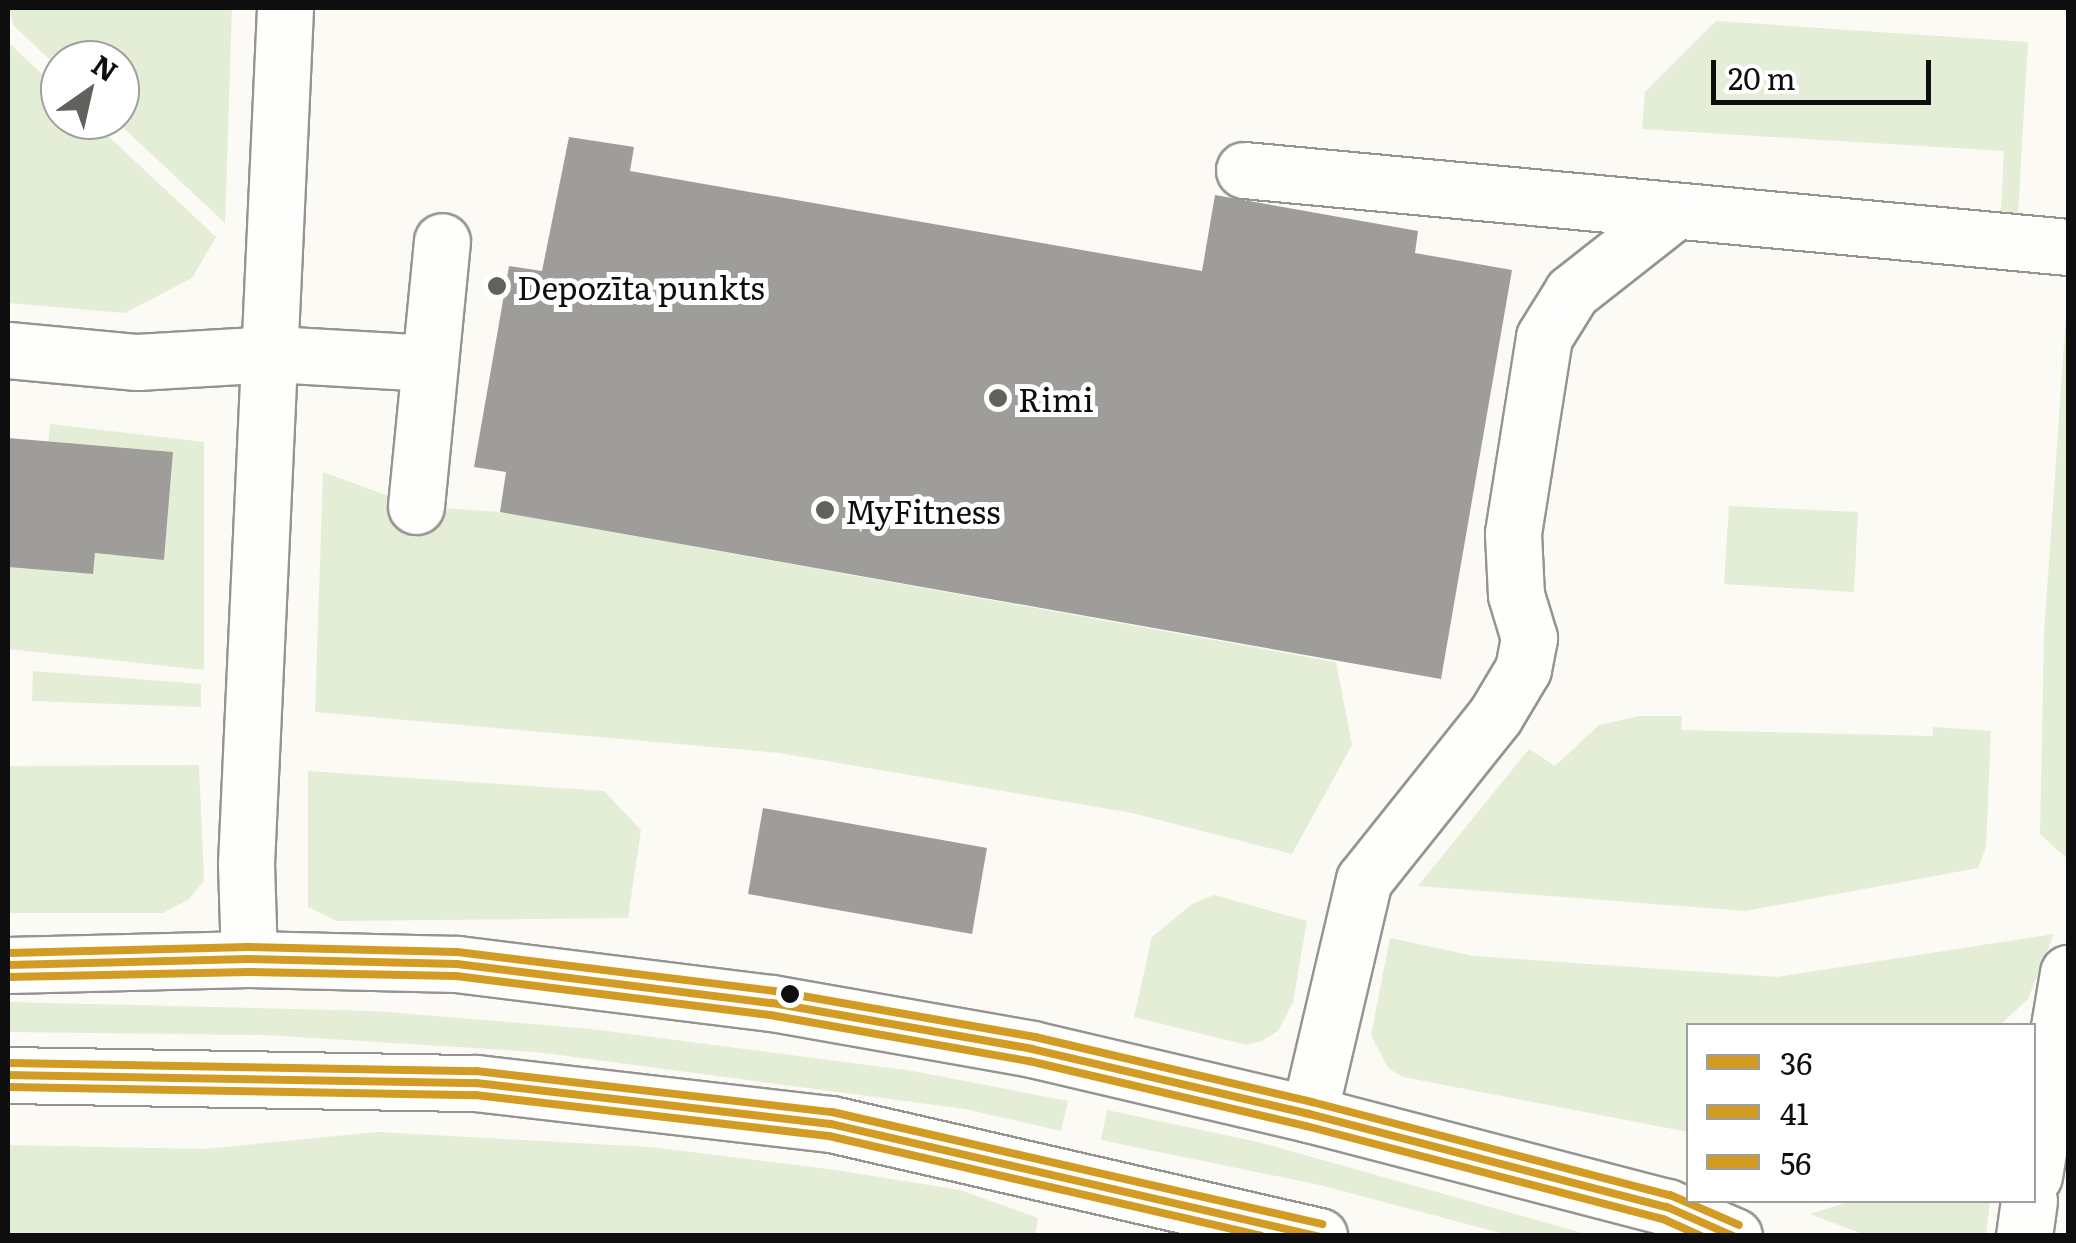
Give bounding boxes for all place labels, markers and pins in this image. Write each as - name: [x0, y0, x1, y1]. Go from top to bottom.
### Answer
- place label: Depozīta punkts: [517, 267, 765, 305]
- marker: Depozīta punkts: [486, 275, 508, 297]
- place label: Rimi: [1018, 379, 1094, 417]
- marker: Rimi: [987, 387, 1009, 409]
- place label: MyFitness: [845, 491, 1001, 529]
- marker: MyFitness: [814, 499, 836, 521]
- unlabelled marker: [780, 984, 800, 1004]

